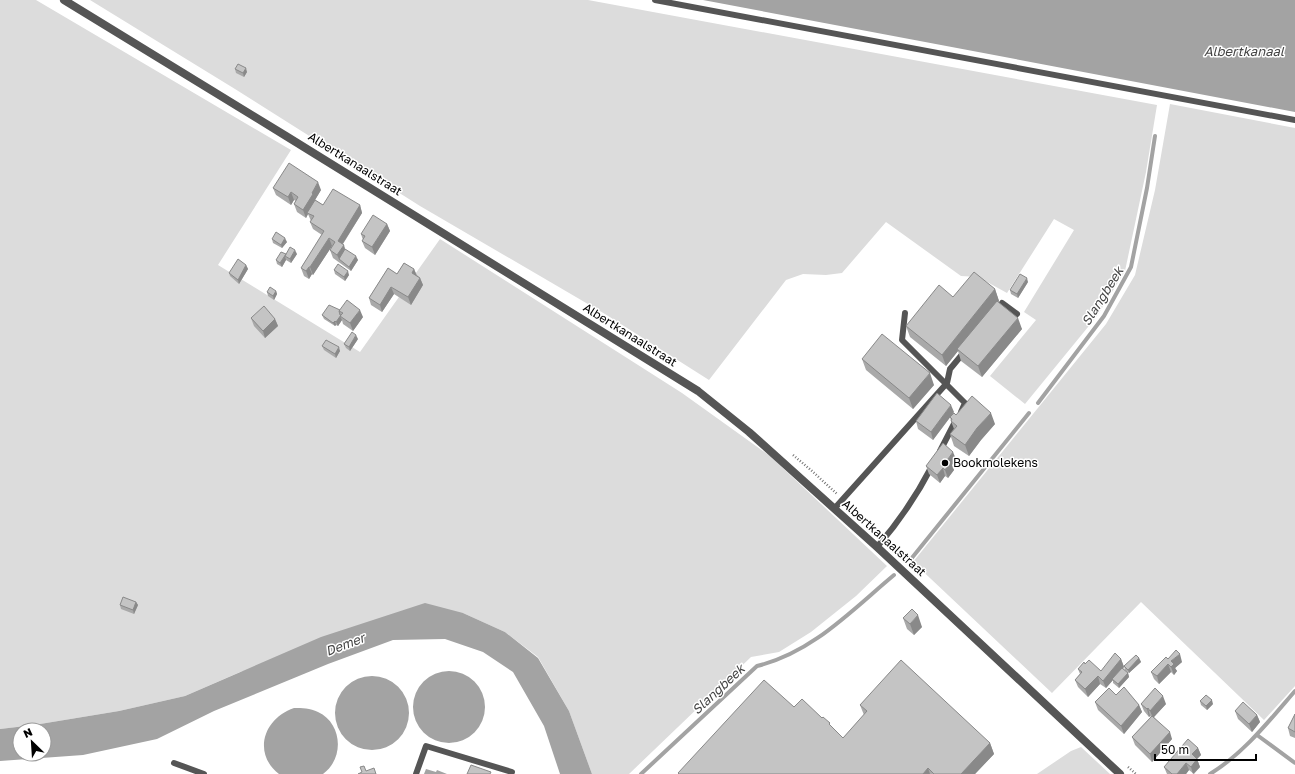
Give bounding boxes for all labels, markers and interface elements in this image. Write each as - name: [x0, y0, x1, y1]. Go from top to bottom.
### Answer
- water label: Albertkanaal: [1204, 43, 1285, 59]
- street label: Albertkanaalstraat: [306, 129, 405, 199]
- water label: Slangbeek: [1078, 262, 1127, 328]
- street label: Albertkanaalstraat: [581, 300, 680, 370]
- place label: Bookmolekens: [953, 455, 1038, 470]
- marker: Bookmolekens: [940, 458, 950, 468]
- street label: Albertkanaalstraat: [839, 496, 930, 579]
- water label: Demer: [323, 629, 369, 659]
- water label: Slangbeek: [688, 659, 749, 717]
- north arrow: [12, 722, 52, 762]
- text: N: [21, 725, 34, 740]
- scale bar: [1155, 736, 1256, 762]
- text: 50 m: [1161, 742, 1189, 757]

